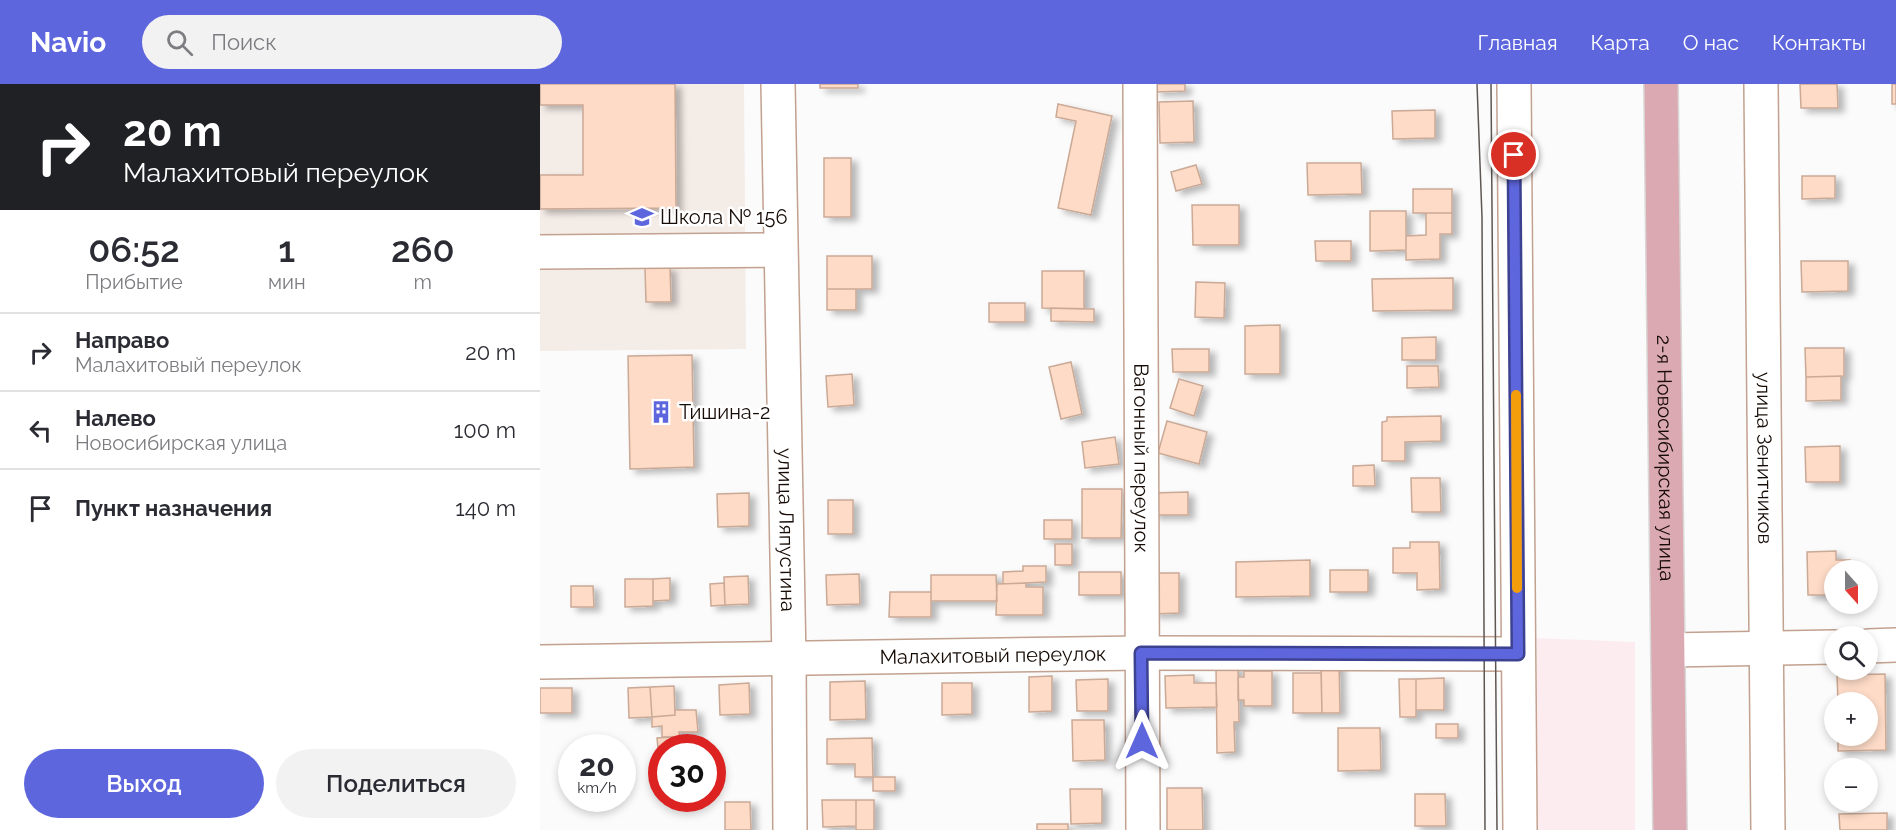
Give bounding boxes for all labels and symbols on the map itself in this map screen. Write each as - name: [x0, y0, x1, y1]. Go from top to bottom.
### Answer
- pin: [1488, 129, 1539, 180]
- school or university icon: Школа № 156: [629, 204, 655, 230]
- place label: Школа № 156: [660, 205, 788, 229]
- street label: 2-я Новосибирская улица: [1652, 335, 1679, 581]
- street label: Вагонный переулок: [1129, 363, 1154, 553]
- street label: улица Зенитчиков: [1752, 372, 1777, 544]
- building icon: Тишина-2: [648, 399, 674, 425]
- place label: Тишина-2: [679, 400, 770, 424]
- street label: улица Ляпустина: [773, 448, 800, 612]
- north arrow: [1824, 560, 1878, 614]
- street label: Малахитовый переулок: [879, 642, 1107, 669]
- position arrow: [1110, 709, 1174, 773]
- speed limit sign: 30: [648, 734, 726, 812]

